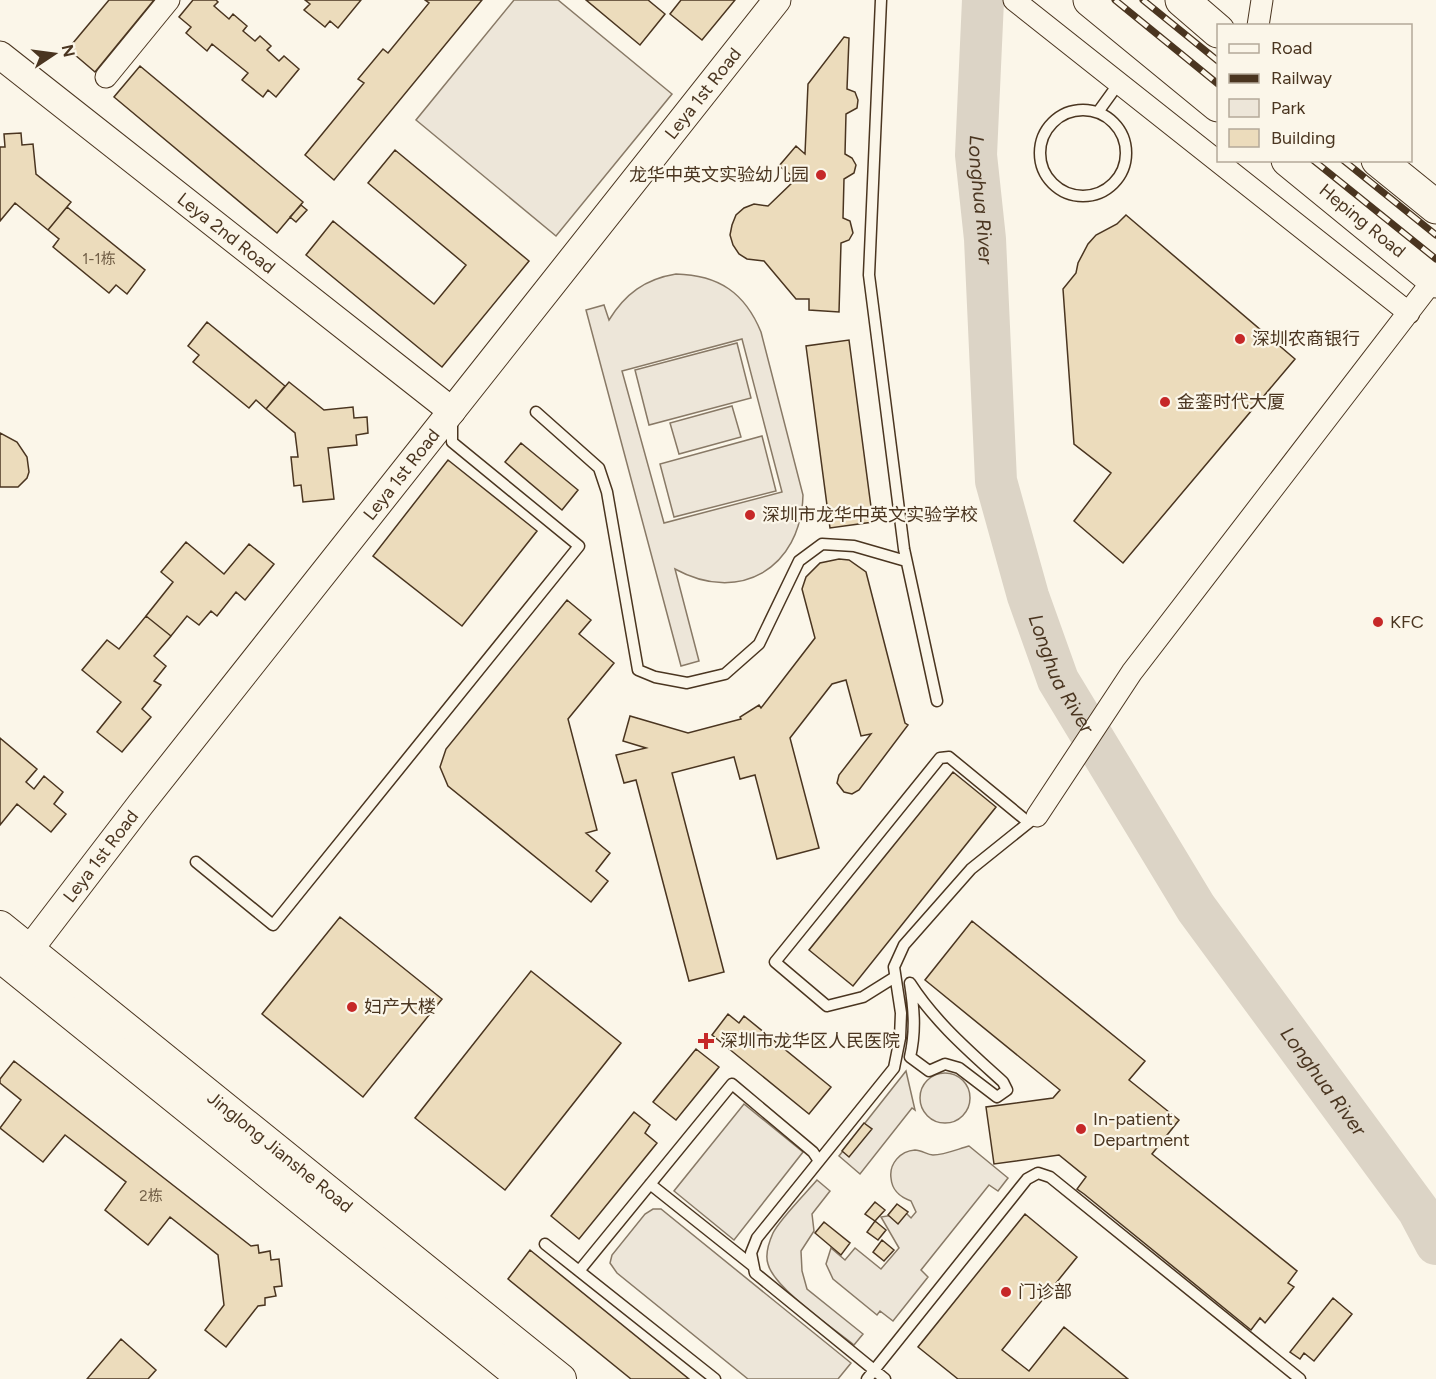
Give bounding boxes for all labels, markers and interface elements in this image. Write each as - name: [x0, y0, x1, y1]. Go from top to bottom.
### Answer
- north arrow: [24, 24, 84, 84]
- legend: [1217, 24, 1412, 162]
- text: Road: [1271, 37, 1312, 59]
- text: N: [57, 43, 79, 59]
- street label: Leya 1st Road: [660, 43, 746, 144]
- text: Railway: [1271, 67, 1333, 89]
- text: Park: [1271, 97, 1306, 119]
- text: Building: [1271, 127, 1336, 149]
- water label: Longhua River: [964, 135, 998, 266]
- place label: 龙华中英文实验幼儿园: [629, 164, 809, 186]
- marker: 龙华中英文实验幼儿园: [814, 168, 828, 182]
- street label: Heping Road: [1315, 179, 1410, 262]
- street label: Leya 2nd Road: [173, 188, 280, 278]
- house number: 1-1栋: [82, 250, 116, 268]
- place label: 深圳农商银行: [1252, 328, 1360, 350]
- marker: 深圳农商银行: [1233, 332, 1247, 346]
- place label: 金銮时代大厦: [1177, 391, 1285, 413]
- marker: 金銮时代大厦: [1158, 395, 1172, 409]
- street label: Leya 1st Road: [359, 424, 444, 525]
- place label: 深圳市龙华中英文实验学校: [762, 504, 978, 526]
- marker: 深圳市龙华中英文实验学校: [743, 508, 757, 522]
- water label: Longhua River: [1023, 611, 1100, 739]
- place label: KFC: [1390, 611, 1424, 633]
- marker: KFC: [1371, 615, 1385, 629]
- street label: Leya 1st Road: [58, 806, 143, 907]
- place label: 妇产大楼: [364, 996, 436, 1018]
- marker: 妇产大楼: [345, 1000, 359, 1014]
- water label: Longhua River: [1275, 1022, 1372, 1141]
- place label: 深圳市龙华区人民医院: [720, 1030, 900, 1052]
- marker: 深圳市龙华区人民医院: [697, 1032, 715, 1050]
- street label: Jinglong Jianshe Road: [203, 1087, 357, 1217]
- place label: In-patient Department: [1093, 1108, 1190, 1151]
- marker: In-patient Department: [1074, 1122, 1088, 1136]
- house number: 2栋: [139, 1187, 163, 1205]
- place label: 门诊部: [1018, 1281, 1072, 1303]
- marker: 门诊部: [999, 1285, 1013, 1299]

